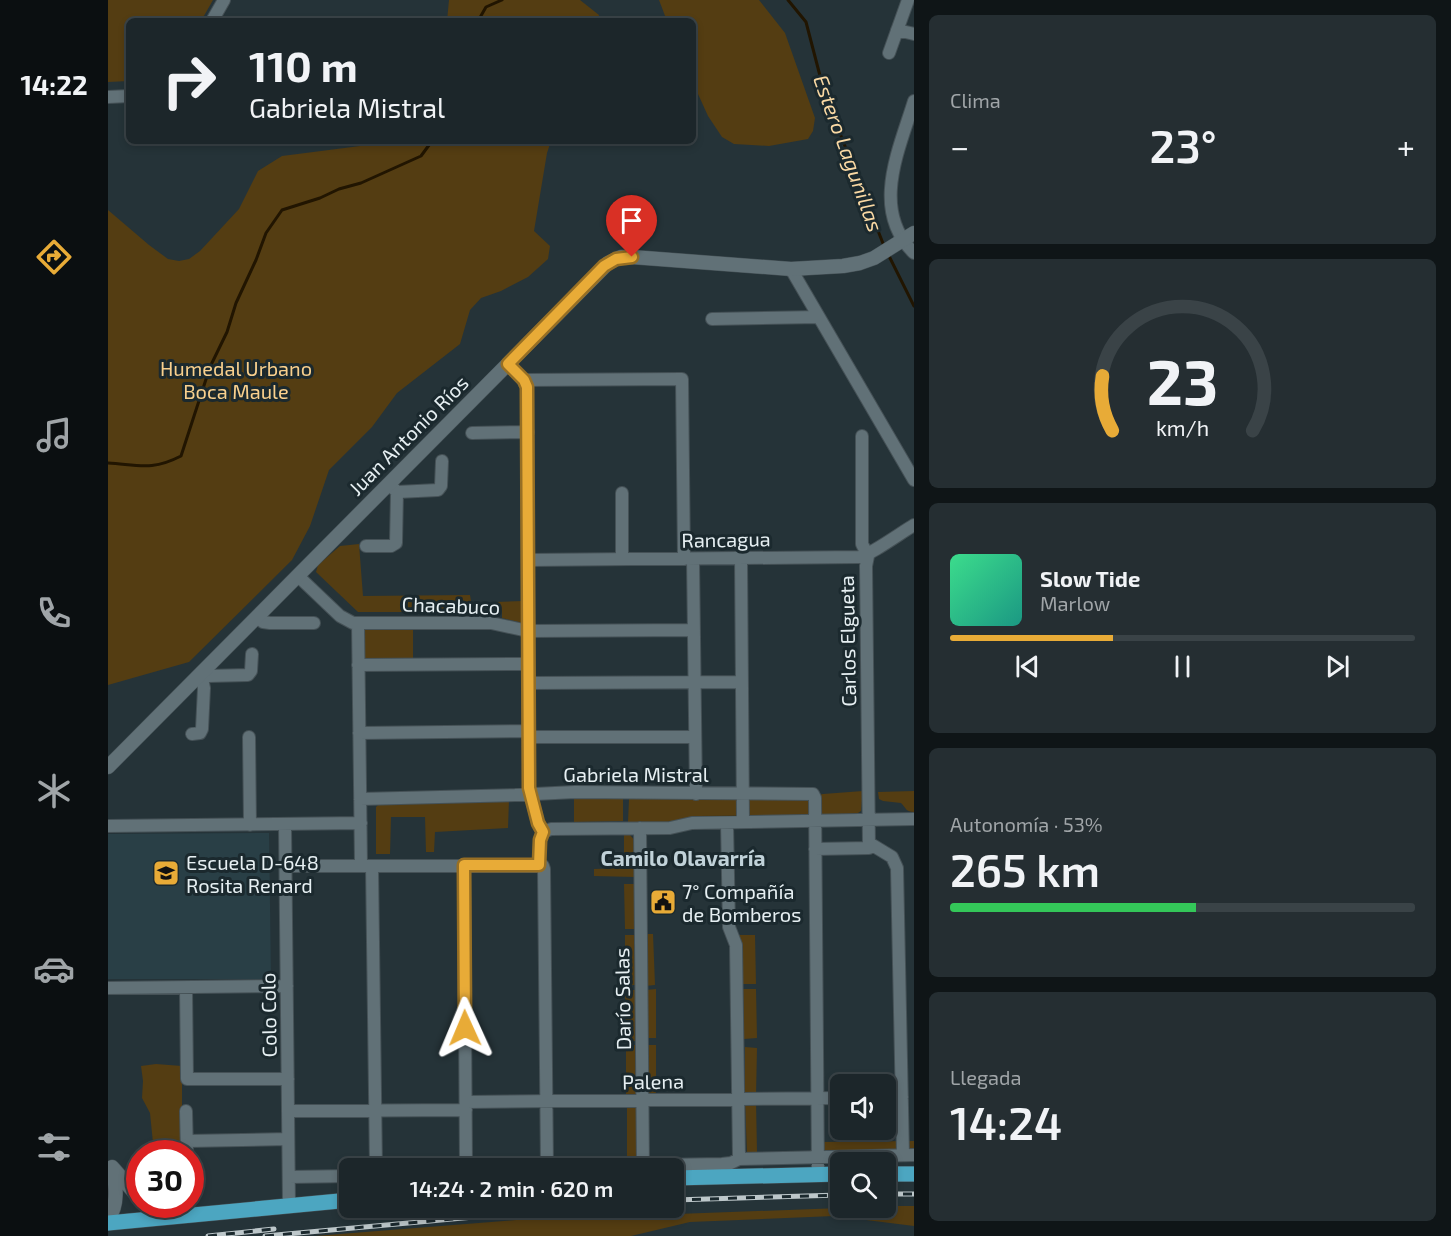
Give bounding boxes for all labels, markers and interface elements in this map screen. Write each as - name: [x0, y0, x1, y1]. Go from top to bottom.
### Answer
- text: 110 m: [249, 40, 358, 90]
- icon: right: [150, 42, 228, 120]
- text: 14:22: [20, 68, 88, 100]
- water label: Estero Lagunillas: [809, 71, 889, 235]
- text: Clima: [950, 88, 1001, 112]
- text: Gabriela Mistral: [249, 91, 445, 123]
- text: 23°: [1150, 118, 1217, 172]
- text: −: [950, 126, 969, 166]
- text: +: [1397, 126, 1415, 166]
- pin: [606, 195, 657, 257]
- icon: arrive: [615, 204, 648, 237]
- icon: directions: [33, 236, 75, 278]
- text: 23: [1147, 343, 1218, 418]
- park label: Humedal Urbano Boca Maule: [160, 356, 312, 403]
- street label: Juan Antonio Ríos: [343, 370, 473, 500]
- icon: music: [33, 414, 75, 456]
- text: km/h: [1156, 415, 1209, 440]
- street label: Rancagua: [681, 526, 771, 552]
- text: Slow Tide: [1040, 565, 1140, 591]
- street label: Carlos Elgueta: [834, 575, 860, 707]
- street label: Chacabuco: [401, 591, 501, 619]
- text: Marlow: [1040, 591, 1110, 615]
- icon: phone: [33, 592, 75, 634]
- icon: previous: [1011, 650, 1044, 683]
- icon: pause: [1166, 650, 1199, 683]
- icon: next: [1321, 650, 1354, 683]
- street label: Gabriela Mistral: [563, 762, 709, 786]
- icon: climate: [33, 770, 75, 812]
- text: Autonomía · 53%: [950, 812, 1103, 836]
- text: 265 km: [950, 842, 1100, 896]
- district label: Camilo Olavarría: [600, 845, 766, 870]
- place label: Escuela D-648 Rosita Renard: [186, 850, 319, 897]
- school or university icon: Escuela D-648 Rosita Renard: [151, 858, 181, 888]
- place label: 7° Compañía de Bomberos: [682, 879, 801, 926]
- public building icon: 7° Compañía de Bomberos: [648, 887, 678, 917]
- icon: car: [33, 948, 75, 990]
- street label: Darío Salas: [609, 948, 635, 1050]
- street label: Colo Colo: [255, 973, 281, 1057]
- position arrow: [433, 996, 497, 1060]
- text: Llegada: [950, 1065, 1021, 1089]
- street label: Palena: [622, 1068, 684, 1094]
- map controls: [830, 1074, 896, 1218]
- button: sound: [830, 1074, 896, 1140]
- text: 14:24: [950, 1095, 1062, 1149]
- icon: filters: [33, 1126, 75, 1168]
- speed limit sign: 30: [126, 1140, 204, 1218]
- button: search: [830, 1152, 896, 1218]
- text: 14:24 · 2 min · 620 m: [410, 1175, 613, 1201]

